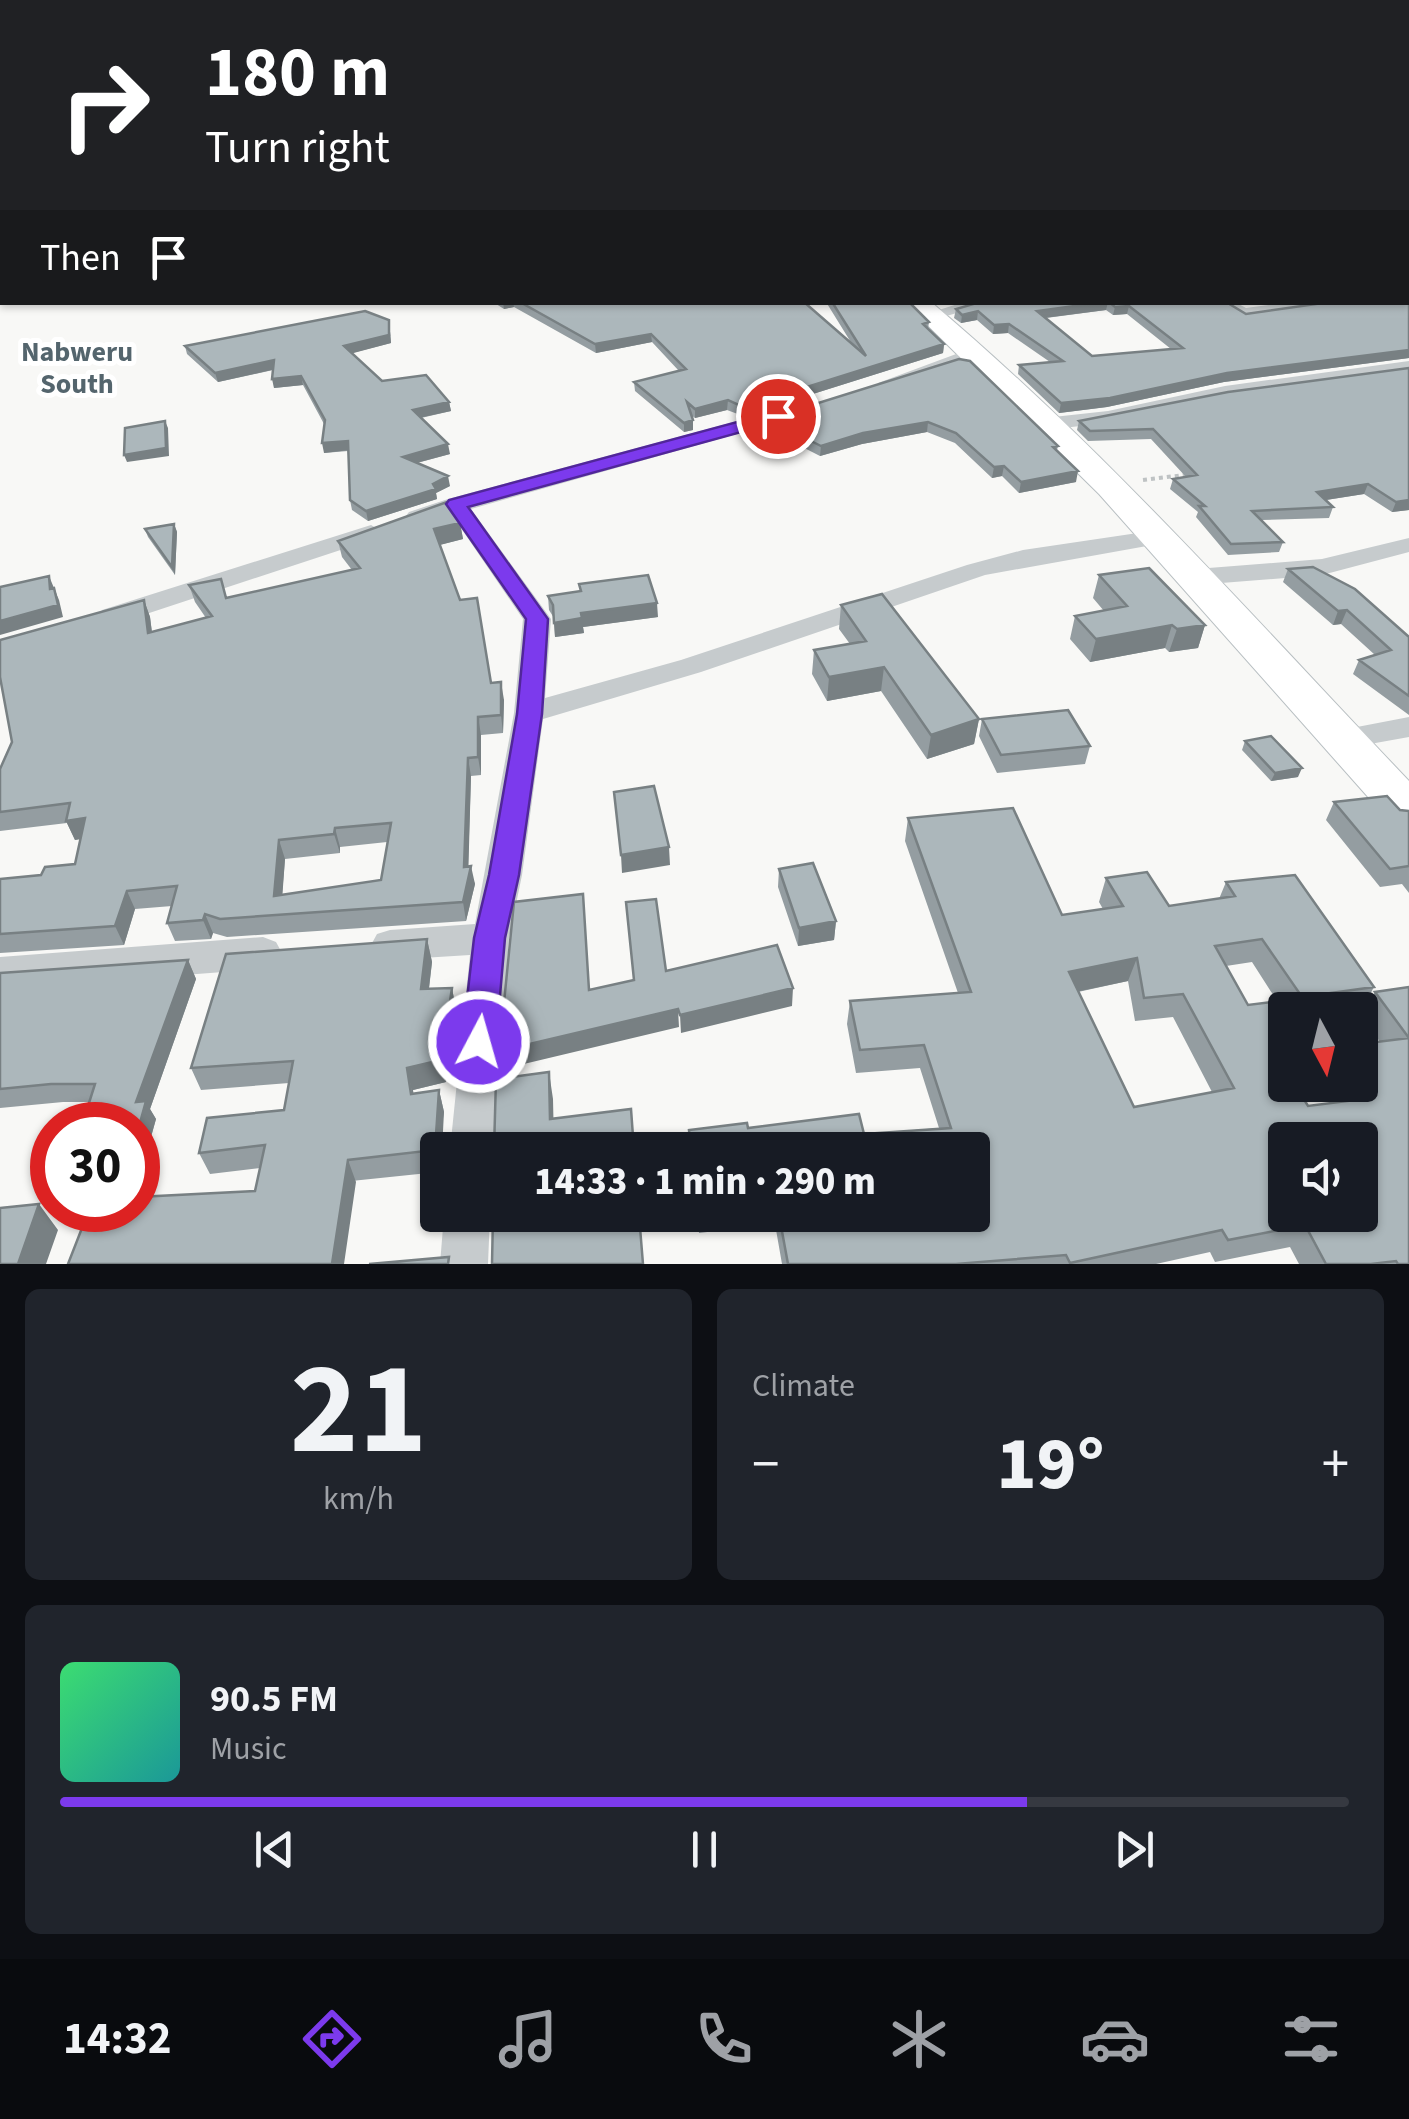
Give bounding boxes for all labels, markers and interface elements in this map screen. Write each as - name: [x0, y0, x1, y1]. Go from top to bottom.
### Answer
- text: 180 m: [205, 23, 390, 123]
- icon: right: [40, 40, 170, 170]
- text: Turn right: [205, 116, 390, 180]
- icon: arrive: [141, 230, 196, 285]
- text: Then: [40, 231, 121, 285]
- district label: Nabweru South: [21, 332, 133, 404]
- pin: [736, 374, 821, 459]
- icon: arrive: [751, 389, 806, 444]
- position arrow: [427, 990, 531, 1094]
- north arrow: [1268, 992, 1378, 1102]
- map controls: [1268, 992, 1378, 1232]
- speed limit sign: 30: [30, 1102, 160, 1232]
- button: sound: [1268, 1122, 1378, 1232]
- text: 14:33 · 1 min · 290 m: [534, 1155, 876, 1209]
- text: 21: [290, 1318, 427, 1503]
- text: Climate: [752, 1363, 855, 1409]
- text: 19°: [997, 1411, 1104, 1518]
- text: −: [752, 1426, 779, 1504]
- text: +: [1322, 1426, 1349, 1504]
- text: km/h: [323, 1476, 394, 1522]
- text: 90.5 FM: [210, 1672, 338, 1726]
- text: Music: [210, 1726, 287, 1772]
- icon: previous: [247, 1822, 302, 1877]
- icon: pause: [677, 1822, 732, 1877]
- icon: next: [1107, 1822, 1162, 1877]
- icon: directions: [297, 2004, 367, 2074]
- icon: music: [493, 2004, 563, 2074]
- icon: phone: [689, 2004, 759, 2074]
- icon: climate: [884, 2004, 954, 2074]
- icon: car: [1080, 2004, 1150, 2074]
- icon: filters: [1276, 2004, 1346, 2074]
- text: 14:32: [63, 2007, 171, 2071]

